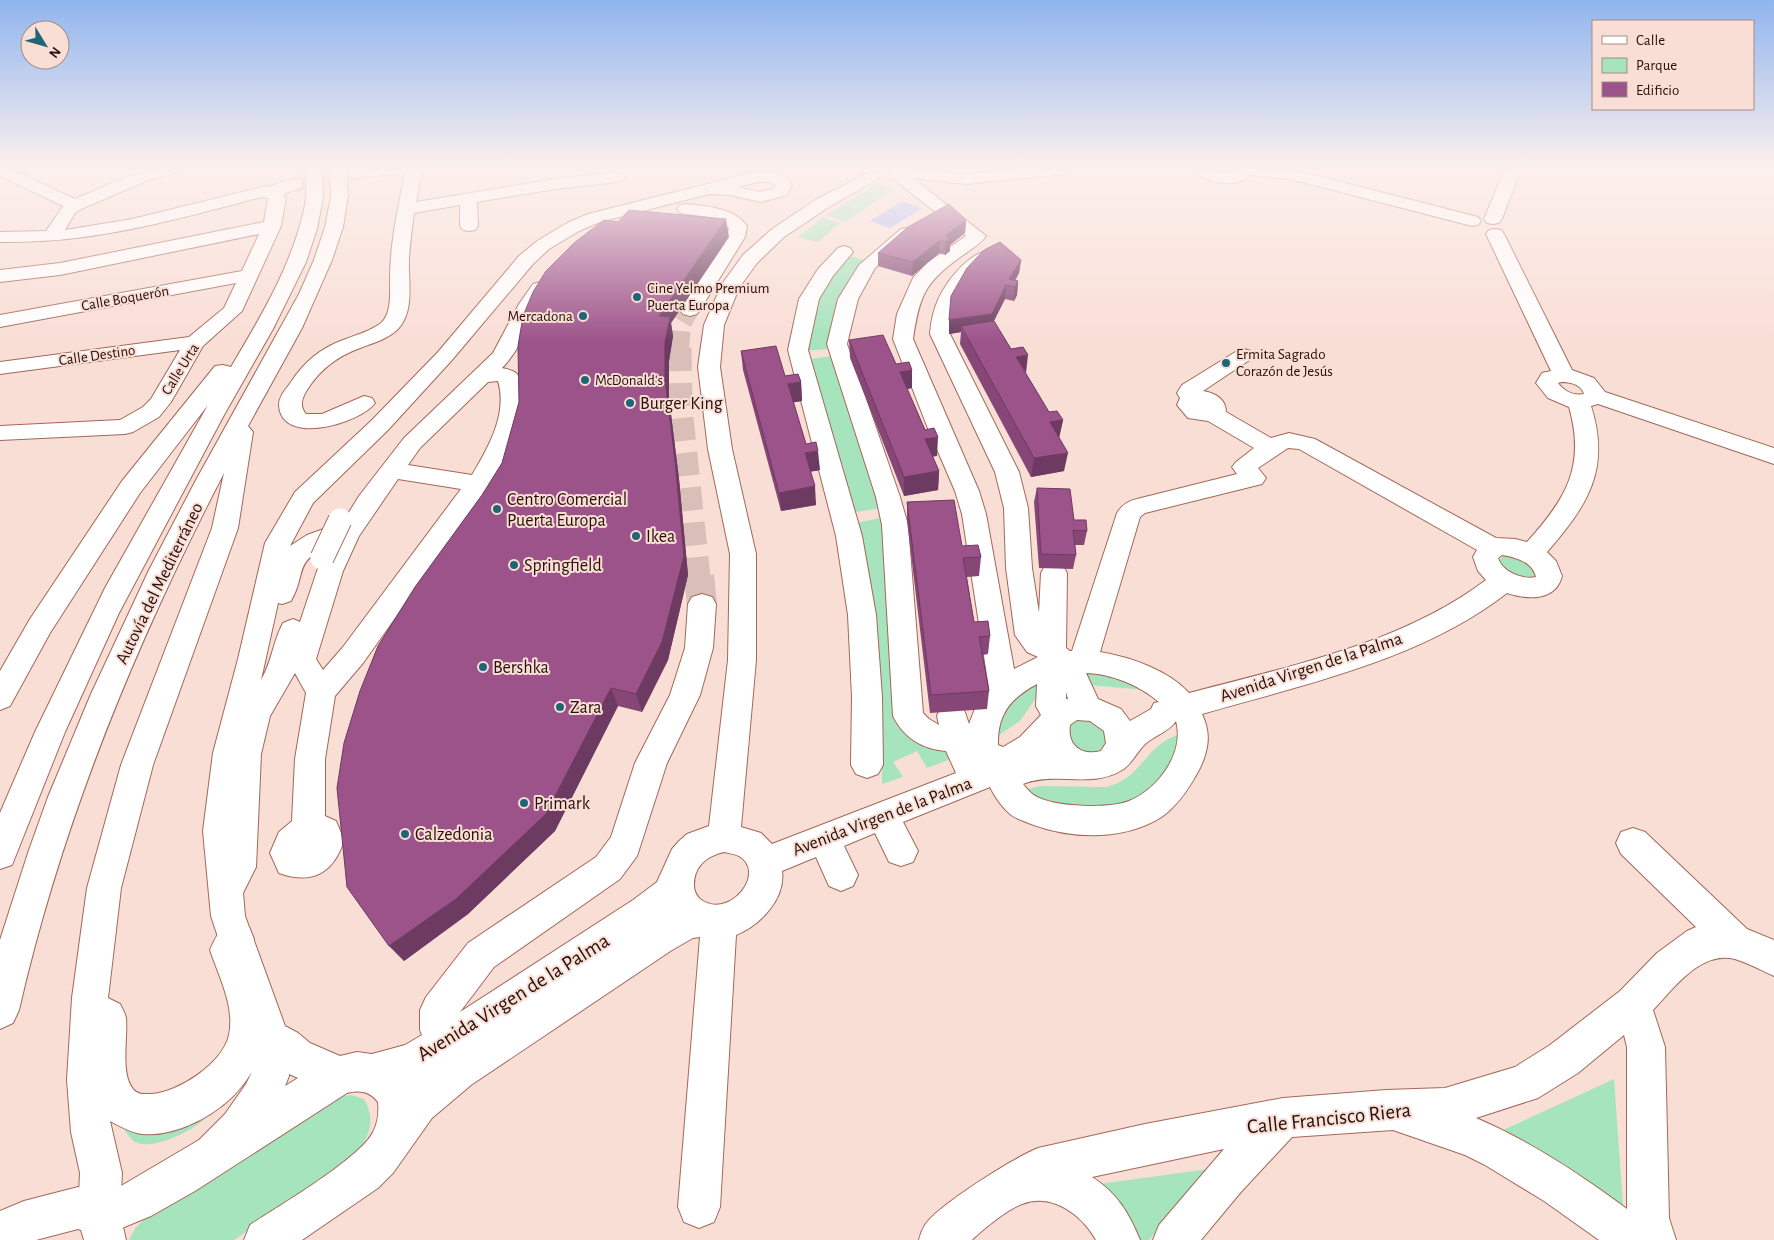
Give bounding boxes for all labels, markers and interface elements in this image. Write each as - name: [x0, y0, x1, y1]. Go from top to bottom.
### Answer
- north arrow: [20, 20, 70, 70]
- legend: [1592, 20, 1754, 110]
- text: Calle: [1636, 33, 1665, 48]
- text: N: [46, 44, 63, 60]
- text: Parque: [1636, 58, 1677, 73]
- text: Edificio: [1636, 83, 1679, 98]
- place label: Cine Yelmo Premium Puerta Europa: [647, 281, 769, 313]
- street label: Calle Boquerón: [80, 283, 170, 314]
- marker: Cine Yelmo Premium Puerta Europa: [631, 291, 643, 303]
- place label: Mercadona: [508, 309, 573, 324]
- marker: Mercadona: [577, 310, 589, 322]
- street label: Calle Urta: [159, 341, 202, 397]
- street label: Calle Destino: [58, 343, 136, 368]
- place label: Ermita Sagrado Corazón de Jesús: [1236, 347, 1333, 379]
- marker: Ermita Sagrado Corazón de Jesús: [1220, 357, 1232, 369]
- place label: McDonald's: [595, 373, 663, 388]
- marker: McDonald's: [579, 374, 591, 386]
- place label: Burger King: [640, 395, 723, 413]
- marker: Burger King: [624, 397, 636, 409]
- place label: Centro Comercial Puerta Europa: [507, 491, 627, 530]
- street label: Autovía del Mediterráneo: [113, 500, 207, 667]
- marker: Centro Comercial Puerta Europa: [491, 503, 503, 515]
- place label: Ikea: [646, 528, 675, 546]
- marker: Ikea: [630, 530, 642, 542]
- place label: Springfield: [524, 557, 602, 575]
- marker: Springfield: [508, 559, 520, 571]
- street label: Avenida Virgen de la Palma: [1218, 630, 1405, 706]
- place label: Bershka: [493, 659, 549, 677]
- marker: Bershka: [477, 661, 489, 673]
- place label: Zara: [570, 699, 602, 717]
- marker: Zara: [554, 701, 566, 713]
- street label: Avenida Virgen de la Palma: [790, 774, 974, 859]
- place label: Primark: [534, 795, 591, 813]
- marker: Primark: [518, 797, 530, 809]
- place label: Calzedonia: [415, 826, 493, 844]
- marker: Calzedonia: [399, 828, 411, 840]
- street label: Avenida Virgen de la Palma: [414, 930, 613, 1065]
- street label: Calle Francisco Riera: [1246, 1099, 1412, 1138]

